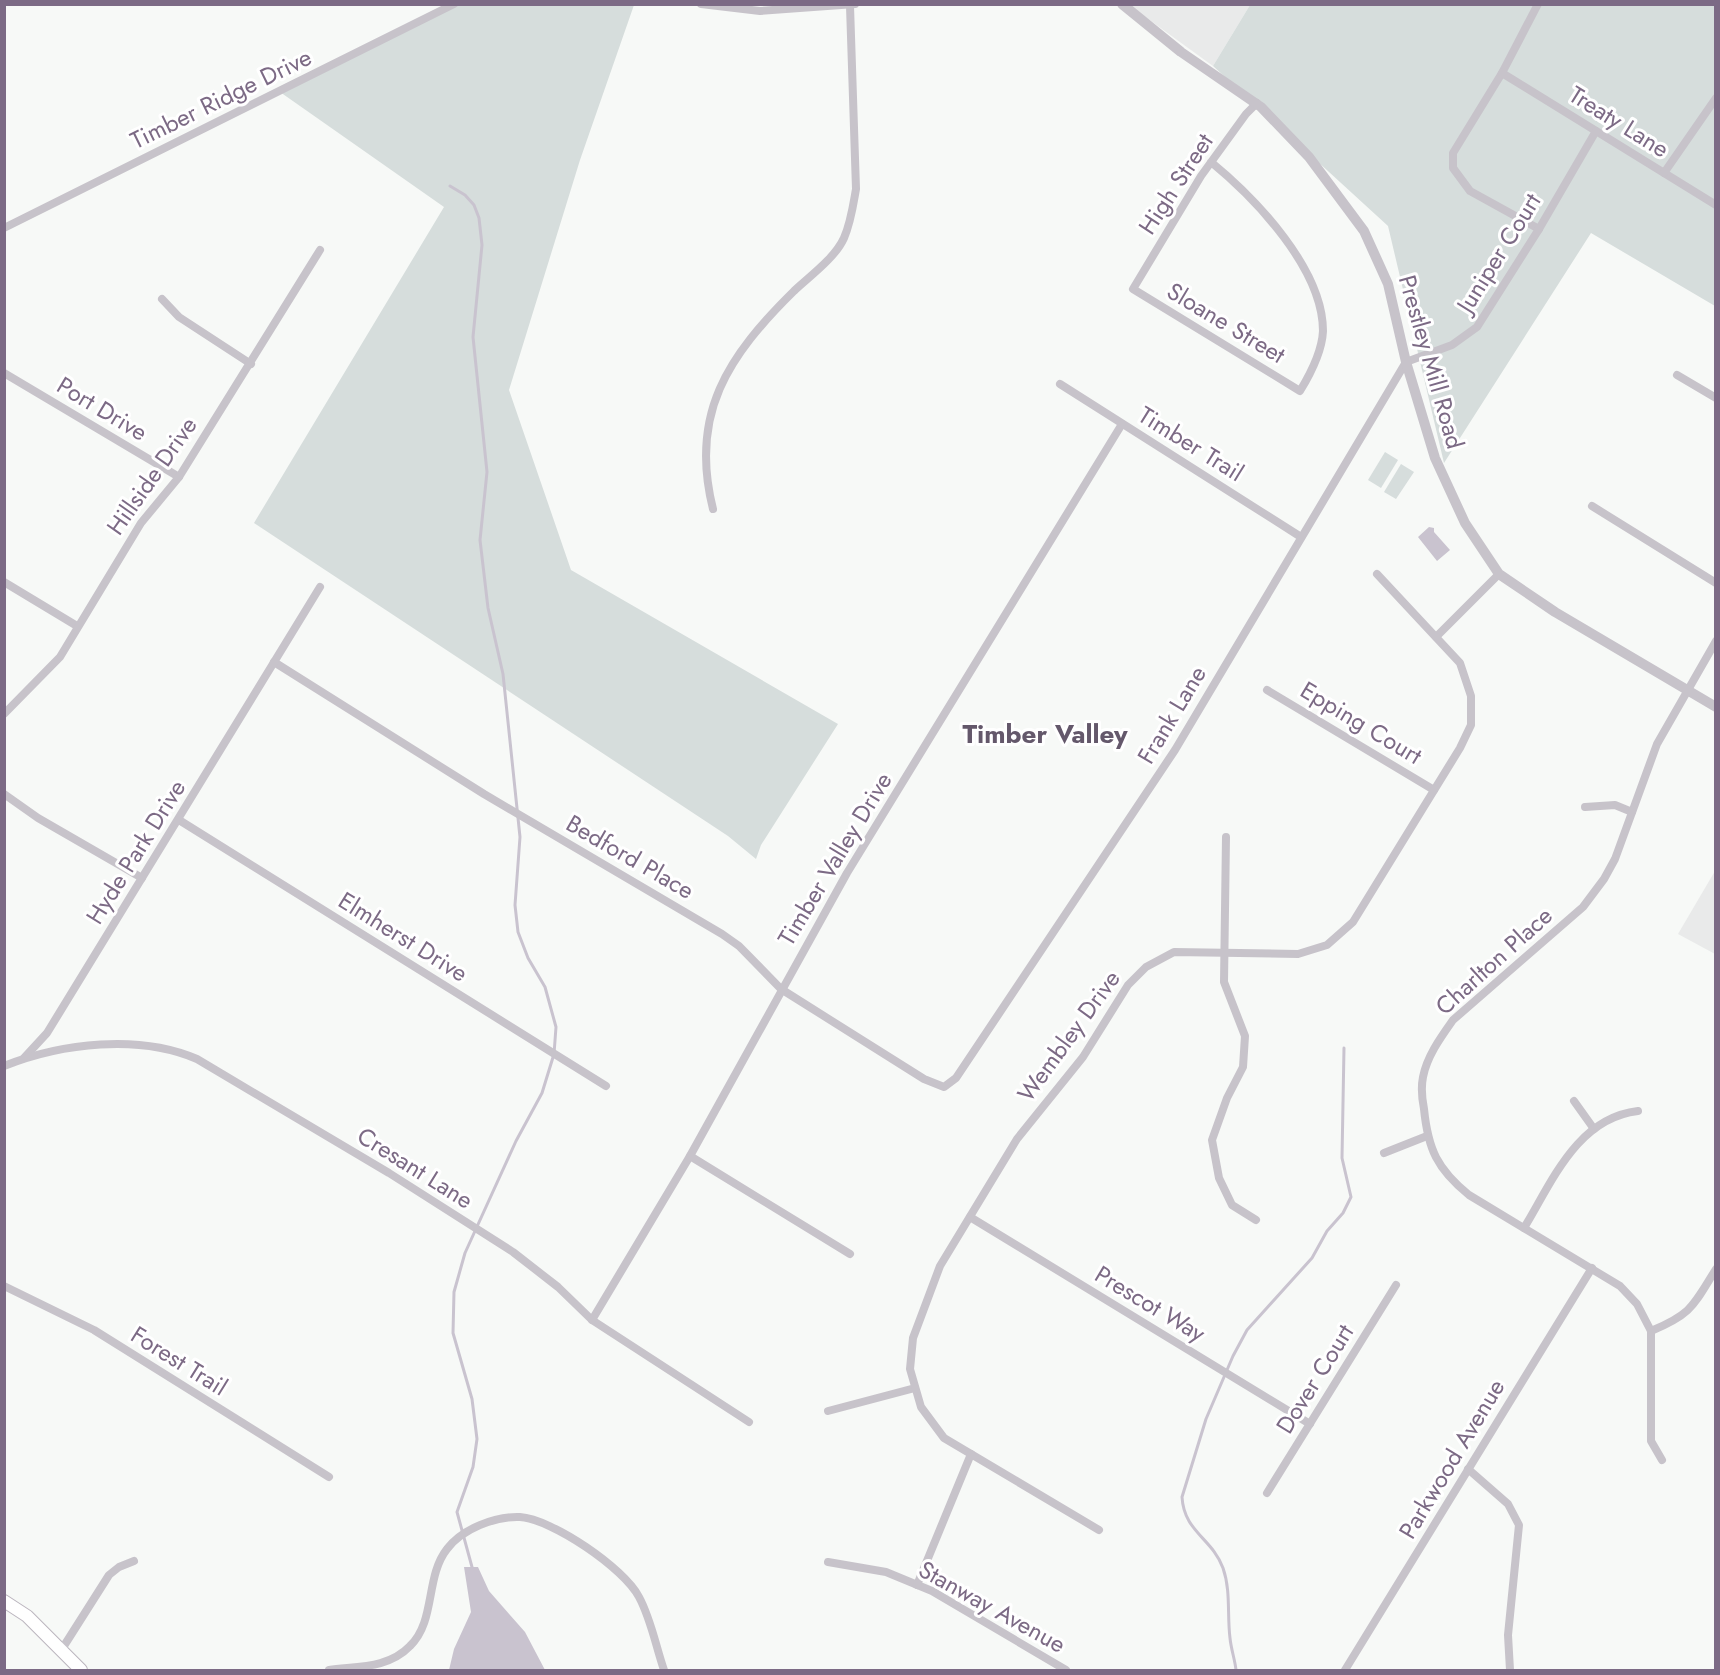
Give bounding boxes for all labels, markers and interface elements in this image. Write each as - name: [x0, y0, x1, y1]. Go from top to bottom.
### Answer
- street label: Timber Ridge Drive: [124, 40, 317, 158]
- street label: Treaty Lane: [1563, 77, 1676, 166]
- street label: High Street: [1130, 126, 1221, 241]
- street label: Juniper Court: [1446, 186, 1549, 322]
- street label: Prestley Mill Road: [1390, 271, 1473, 453]
- street label: Sloane Street: [1160, 273, 1292, 372]
- street label: Port Drive: [50, 368, 154, 449]
- street label: Timber Trail: [1132, 397, 1251, 490]
- street label: Hillside Drive: [98, 410, 205, 542]
- street label: Frank Lane: [1129, 659, 1215, 770]
- street label: Epping Court: [1294, 672, 1429, 773]
- district label: Timber Valley: [962, 715, 1128, 753]
- street label: Timber Valley Drive: [769, 765, 900, 952]
- street label: Hyde Park Drive: [77, 773, 194, 931]
- street label: Bedford Place: [560, 806, 701, 907]
- street label: Elmherst Drive: [332, 883, 475, 990]
- street label: Charlton Place: [1427, 898, 1560, 1023]
- street label: Wembley Drive: [1009, 963, 1128, 1109]
- street label: Cresant Lane: [351, 1118, 480, 1217]
- street label: Prescot Way: [1088, 1257, 1213, 1351]
- street label: Forest Trail: [124, 1317, 234, 1404]
- street label: Dover Court: [1267, 1317, 1362, 1440]
- street label: Parkwood Avenue: [1390, 1372, 1513, 1545]
- street label: Stanway Avenue: [912, 1552, 1072, 1661]

